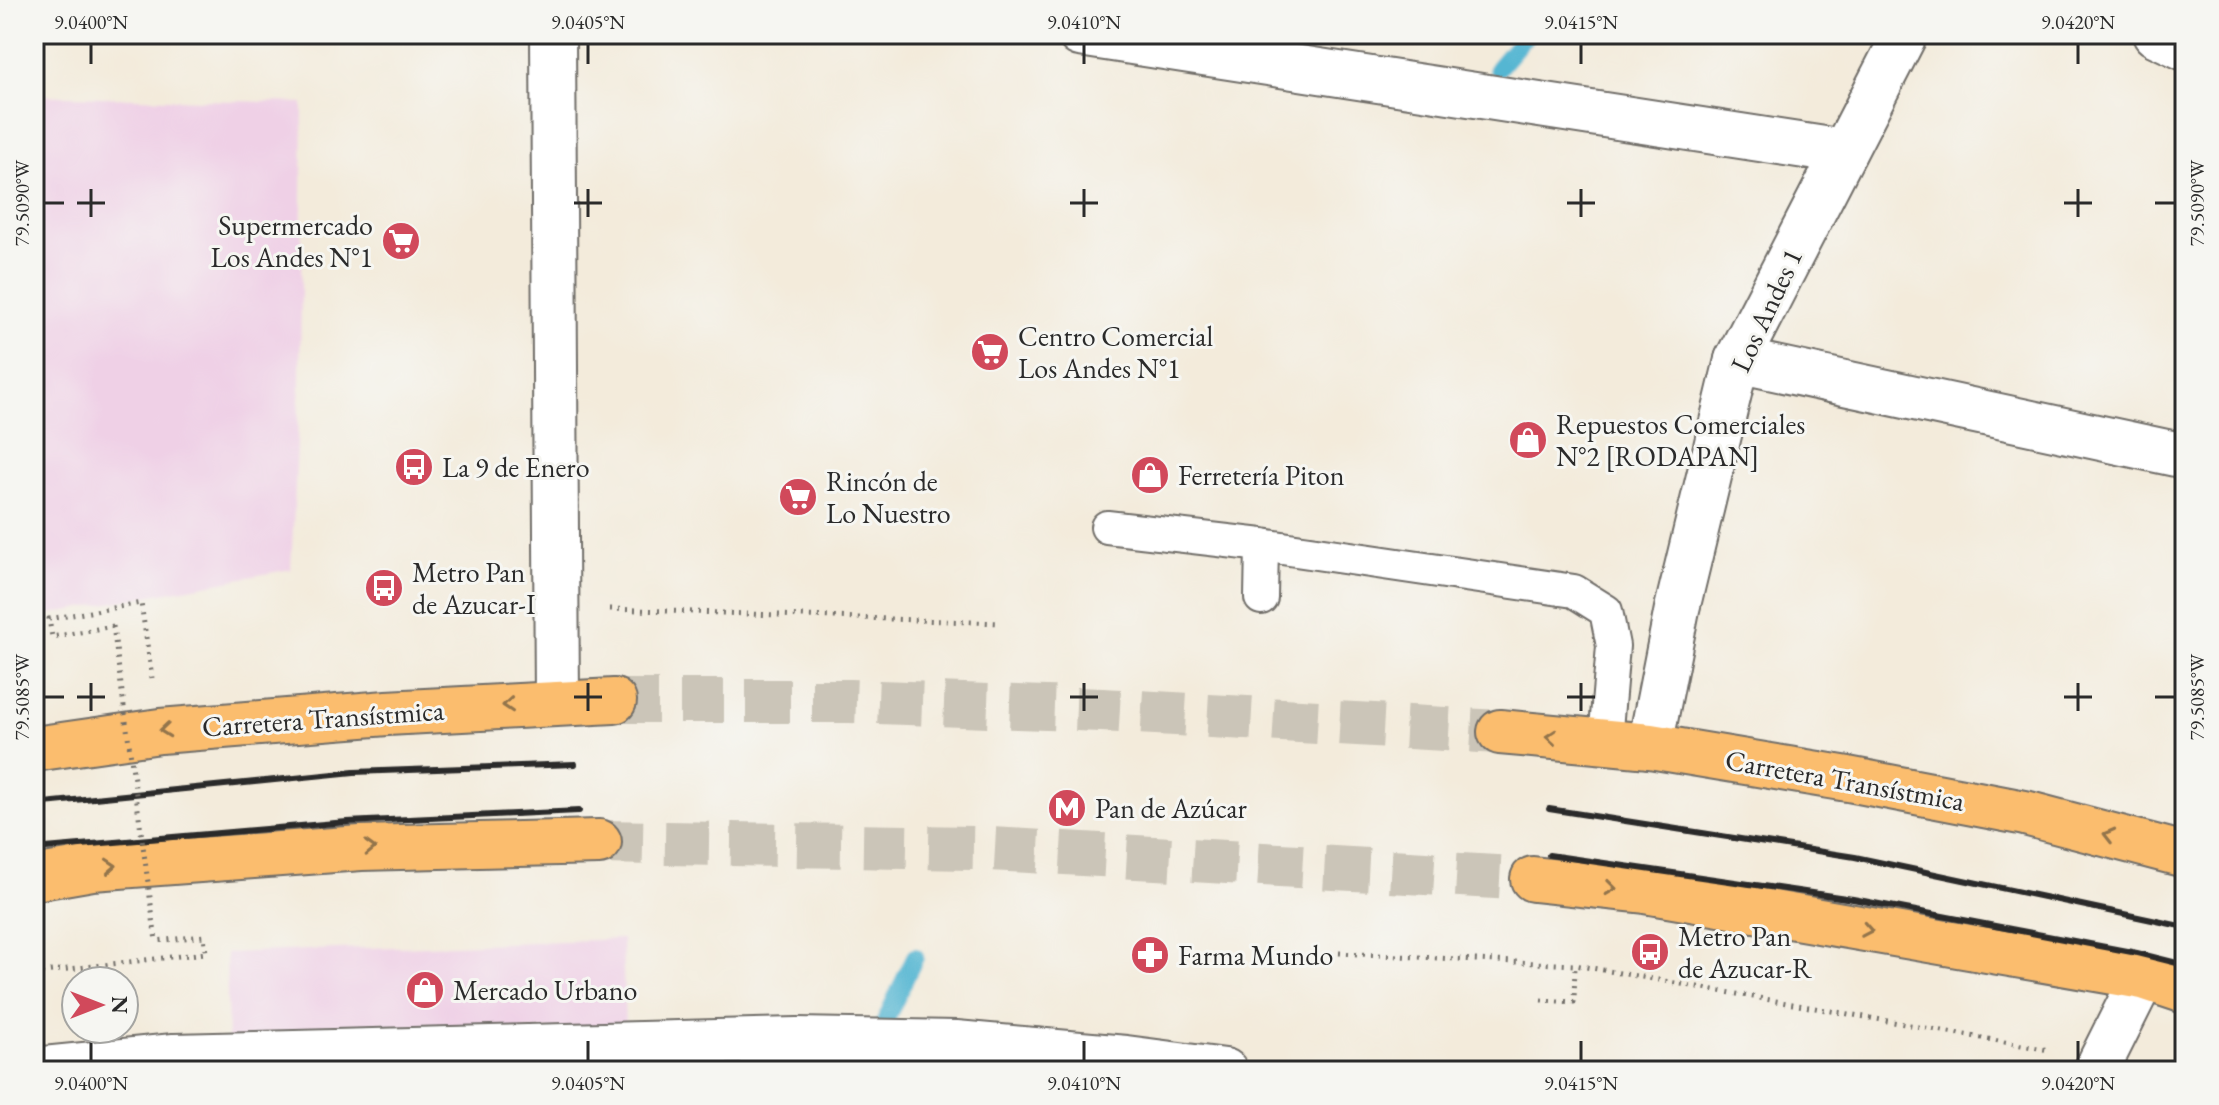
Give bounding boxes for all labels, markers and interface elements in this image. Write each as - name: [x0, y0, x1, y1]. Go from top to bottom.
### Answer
- text: 9.0400°N: [54, 9, 128, 35]
- text: 9.0405°N: [551, 9, 625, 35]
- text: 9.0410°N: [1047, 9, 1121, 35]
- text: 9.0415°N: [1544, 9, 1618, 35]
- text: 9.0420°N: [2041, 9, 2115, 35]
- text: 79.5090°W: [9, 159, 35, 246]
- text: 79.5090°W: [2184, 159, 2210, 246]
- place label: Supermercado Los Andes N°1: [211, 207, 373, 275]
- supermarket icon: Supermercado Los Andes N°1: [380, 220, 422, 262]
- street label: Los Andes 1: [1722, 242, 1810, 378]
- place label: Centro Comercial Los Andes N°1: [1018, 318, 1213, 386]
- supermarket icon: Centro Comercial Los Andes N°1: [969, 331, 1011, 373]
- place label: Repuestos Comerciales N°2 [RODAPAN]: [1556, 406, 1805, 474]
- shop icon: Repuestos Comerciales N°2 [RODAPAN]: [1507, 419, 1549, 461]
- bus stop icon: La 9 de Enero: [393, 446, 435, 488]
- place label: La 9 de Enero: [442, 449, 590, 485]
- shop icon: Ferretería Piton: [1129, 454, 1171, 496]
- place label: Ferretería Piton: [1178, 457, 1345, 493]
- place label: Rincón de Lo Nuestro: [826, 463, 951, 531]
- supermarket icon: Rincón de Lo Nuestro: [777, 476, 819, 518]
- place label: Metro Pan de Azucar-I: [412, 554, 536, 622]
- bus stop icon: Metro Pan de Azucar-I: [363, 567, 405, 609]
- text: 79.5085°W: [9, 653, 35, 740]
- text: 79.5085°W: [2184, 653, 2210, 740]
- street label: Carretera Transístmica: [201, 692, 446, 744]
- one-way arrow: [501, 696, 514, 713]
- one-way arrow: [158, 722, 171, 739]
- one-way arrow: [1544, 729, 1557, 746]
- street label: Carretera Transístmica: [1723, 741, 1968, 819]
- metro station icon: Pan de Azúcar: [1046, 787, 1088, 829]
- place label: Pan de Azúcar: [1095, 790, 1248, 826]
- one-way arrow: [2103, 828, 2117, 845]
- one-way arrow: [364, 839, 377, 856]
- one-way arrow: [105, 858, 118, 875]
- one-way arrow: [1605, 879, 1618, 896]
- place label: Metro Pan de Azucar-R: [1678, 918, 1813, 986]
- one-way arrow: [1860, 920, 1874, 937]
- bus stop icon: Metro Pan de Azucar-R: [1629, 931, 1671, 973]
- pharmacy icon: Farma Mundo: [1129, 934, 1171, 976]
- place label: Farma Mundo: [1178, 937, 1333, 973]
- north arrow: [60, 965, 140, 1045]
- shop icon: Mercado Urbano: [404, 969, 446, 1011]
- place label: Mercado Urbano: [453, 972, 637, 1008]
- text: N: [105, 996, 134, 1014]
- text: 9.0400°N: [54, 1070, 128, 1096]
- text: 9.0405°N: [551, 1070, 625, 1096]
- text: 9.0410°N: [1047, 1070, 1121, 1096]
- text: 9.0415°N: [1544, 1070, 1618, 1096]
- text: 9.0420°N: [2041, 1070, 2115, 1096]

